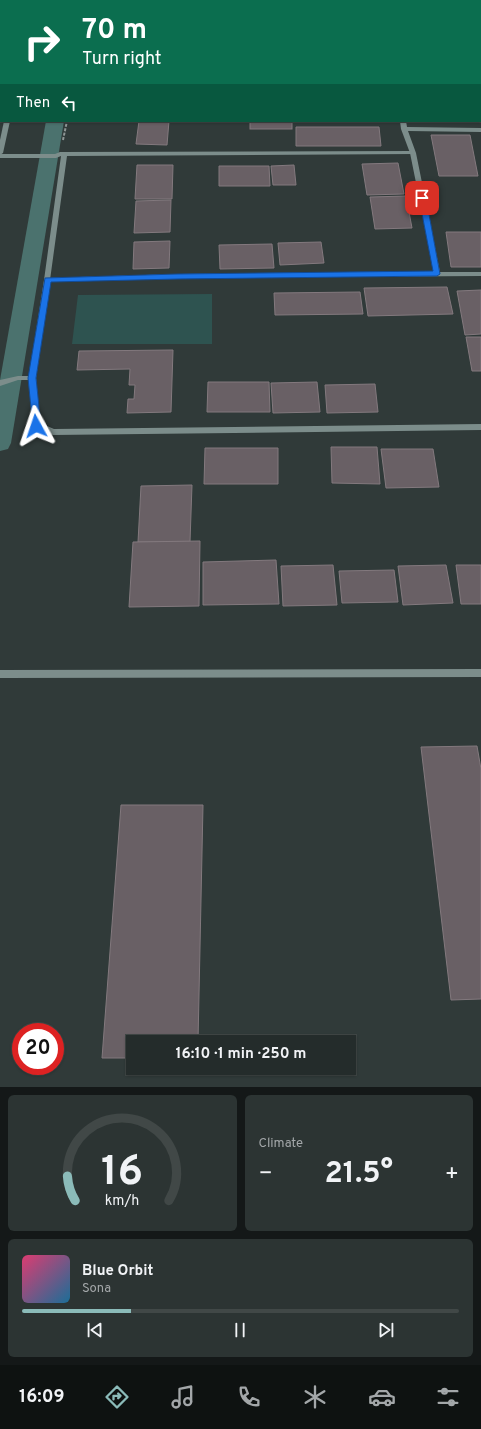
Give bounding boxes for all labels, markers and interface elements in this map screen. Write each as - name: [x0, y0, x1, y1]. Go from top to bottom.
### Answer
- text: 70 m: [82, 13, 147, 49]
- icon: right: [16, 16, 68, 68]
- text: Turn right: [82, 48, 162, 71]
- icon: left: [58, 92, 80, 114]
- text: Then: [16, 94, 50, 113]
- pin: [405, 181, 439, 215]
- icon: arrive: [411, 187, 433, 209]
- position arrow: [15, 405, 57, 447]
- speed limit sign: 20: [12, 1023, 64, 1075]
- text: 16:10 · 1 min · 250 m: [176, 1045, 306, 1064]
- text: Climate: [259, 1136, 303, 1152]
- text: 16: [101, 1147, 143, 1200]
- text: 21.5°: [324, 1156, 393, 1193]
- text: −: [259, 1161, 273, 1188]
- text: +: [445, 1161, 459, 1188]
- text: km/h: [105, 1192, 140, 1210]
- text: Blue Orbit: [82, 1262, 153, 1281]
- text: Sona: [82, 1281, 111, 1297]
- icon: previous: [84, 1319, 106, 1341]
- icon: pause: [229, 1319, 251, 1341]
- icon: next: [375, 1319, 397, 1341]
- icon: directions: [103, 1383, 131, 1411]
- icon: music: [169, 1383, 197, 1411]
- icon: phone: [235, 1383, 263, 1411]
- icon: climate: [301, 1383, 329, 1411]
- icon: car: [368, 1383, 396, 1411]
- icon: filters: [434, 1383, 462, 1411]
- text: 16:09: [19, 1386, 65, 1409]

